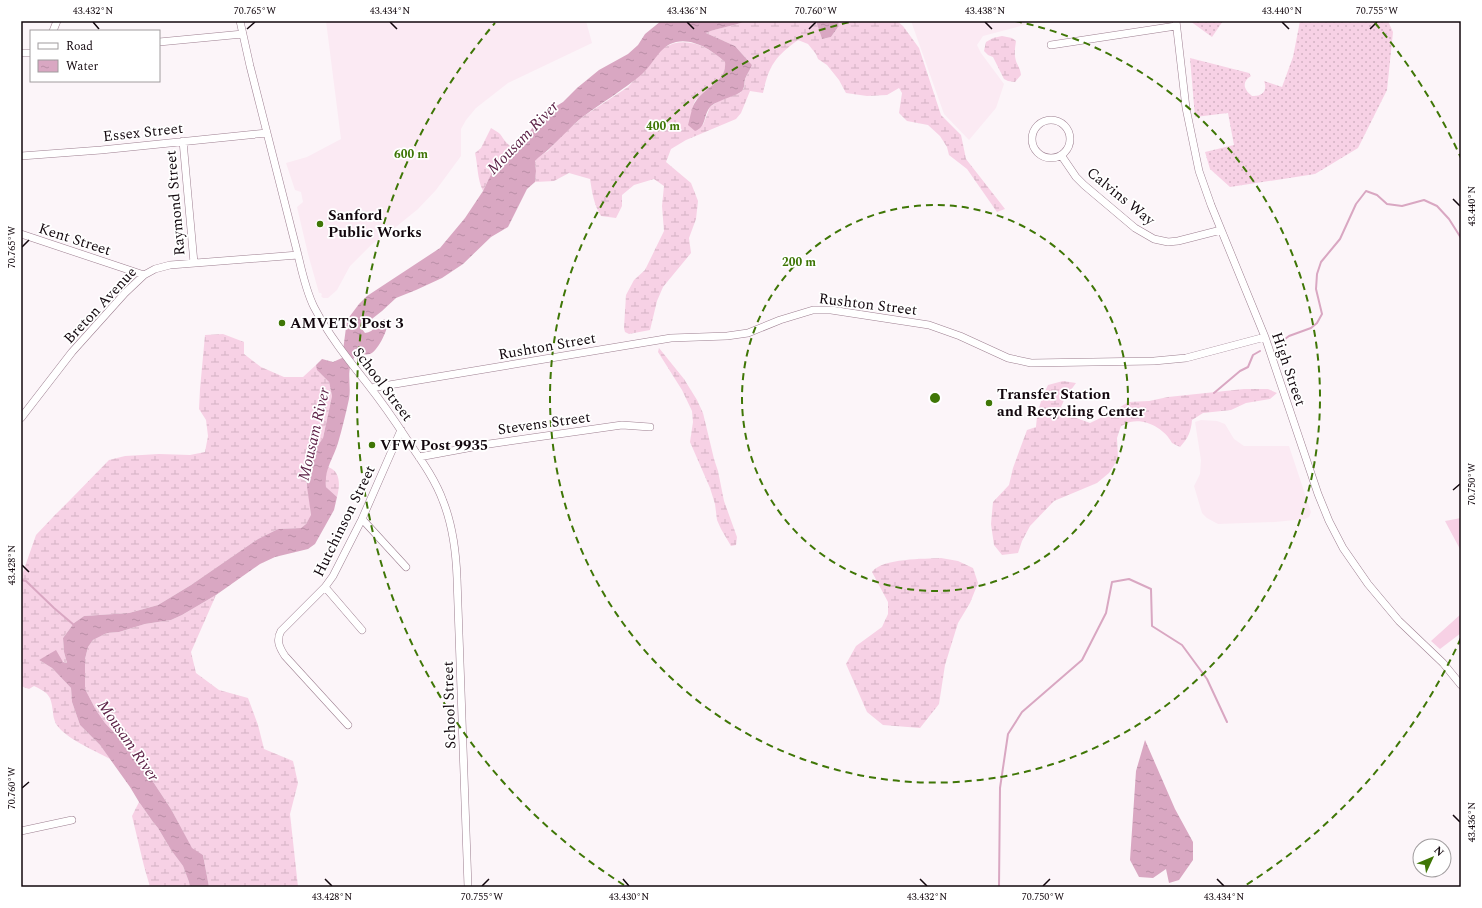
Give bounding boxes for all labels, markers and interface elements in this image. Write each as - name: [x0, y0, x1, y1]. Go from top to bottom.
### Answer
- text: 43.432°N: [73, 3, 113, 19]
- text: 70.765°W: [234, 3, 276, 19]
- text: 43.434°N: [370, 3, 410, 19]
- text: 43.436°N: [667, 3, 707, 19]
- text: 70.760°W: [795, 3, 837, 19]
- text: 43.438°N: [965, 3, 1005, 19]
- text: 43.440°N: [1262, 3, 1302, 19]
- text: 70.755°W: [1356, 3, 1398, 19]
- legend: [30, 30, 160, 82]
- text: Road: [66, 37, 93, 56]
- text: Water: [66, 57, 98, 76]
- water label: Mousam River: [481, 95, 565, 180]
- street label: Essex Street: [102, 117, 184, 148]
- text: 400 m: [646, 117, 680, 136]
- text: 600 m: [394, 145, 428, 164]
- street label: Raymond Street: [159, 149, 192, 257]
- street label: Calvins Way: [1081, 162, 1161, 232]
- text: 43.440°N: [1464, 186, 1480, 226]
- place label: Sanford Public Works: [328, 204, 422, 244]
- street label: Kent Street: [36, 217, 114, 262]
- marker: Sanford Public Works: [315, 219, 325, 229]
- text: 70.765°W: [4, 226, 20, 268]
- text: 200 m: [782, 253, 816, 272]
- street label: Breton Avenue: [58, 261, 142, 349]
- street label: Rushton Street: [818, 287, 918, 322]
- place label: AMVETS Post 3: [290, 312, 404, 335]
- marker: AMVETS Post 3: [277, 318, 287, 328]
- street label: Rushton Street: [496, 327, 598, 366]
- street label: High Street: [1265, 329, 1312, 409]
- street label: School Street: [347, 342, 418, 426]
- place label: Transfer Station and Recycling Center: [997, 383, 1145, 423]
- water label: Mousam River: [292, 385, 336, 483]
- centre of rings: [928, 391, 942, 405]
- marker: Transfer Station and Recycling Center: [984, 398, 994, 408]
- street label: Stevens Street: [496, 406, 592, 441]
- place label: VFW Post 9935: [380, 434, 488, 457]
- marker: VFW Post 9935: [367, 440, 377, 450]
- street label: Hutchinson Street: [307, 462, 381, 581]
- text: 70.750°W: [1464, 463, 1480, 505]
- text: 43.428°N: [4, 545, 20, 585]
- street label: School Street: [436, 661, 463, 749]
- water label: Mousam River: [91, 695, 165, 787]
- text: 70.760°W: [4, 767, 20, 809]
- text: 43.436°N: [1464, 802, 1480, 842]
- north arrow: [1412, 838, 1452, 878]
- text: N: [1430, 842, 1448, 861]
- text: 43.428°N: [312, 889, 352, 905]
- text: 70.755°W: [461, 889, 503, 905]
- text: 43.430°N: [609, 889, 649, 905]
- text: 43.432°N: [907, 889, 947, 905]
- text: 70.750°W: [1022, 889, 1064, 905]
- text: 43.434°N: [1204, 889, 1244, 905]

